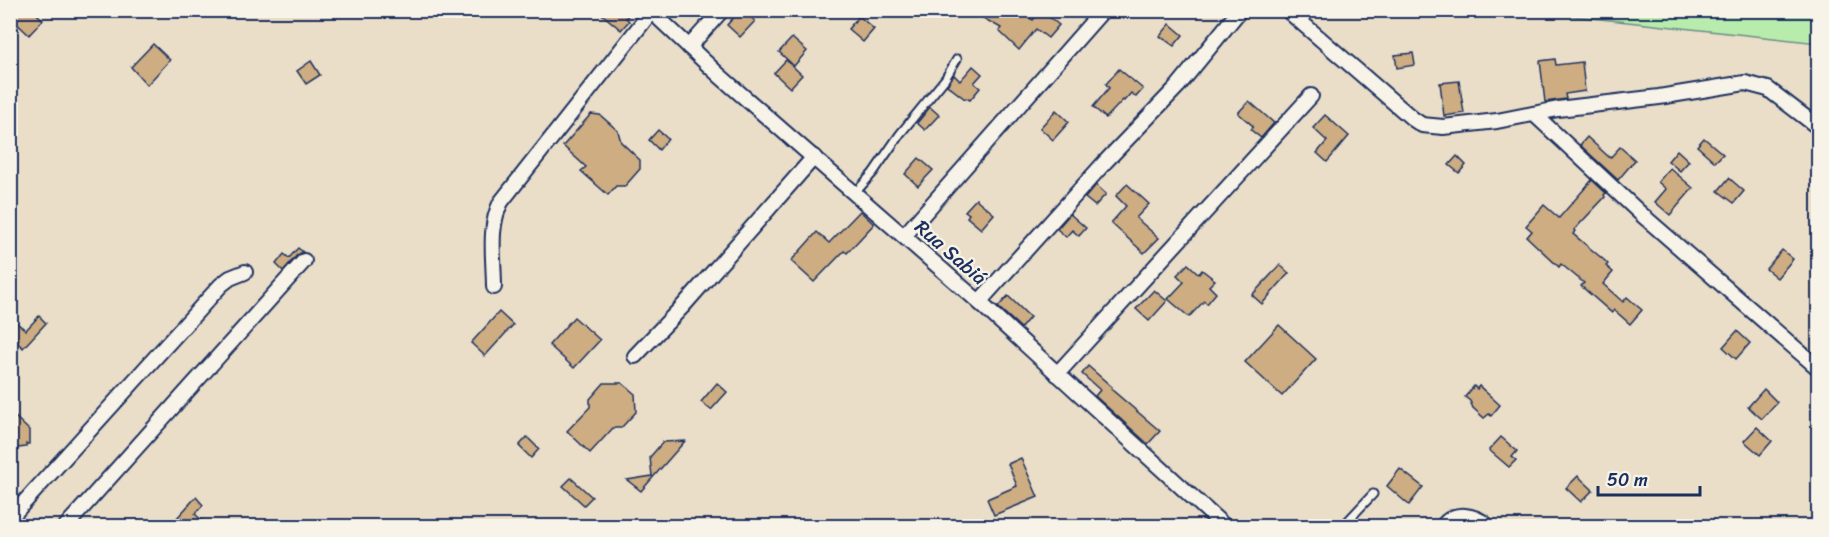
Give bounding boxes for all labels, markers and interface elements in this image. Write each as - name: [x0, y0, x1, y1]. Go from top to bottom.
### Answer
- street label: Rua Sabiá: [906, 211, 995, 294]
- scale bar: [1598, 459, 1700, 497]
- text: 50 m: [1607, 464, 1648, 496]

